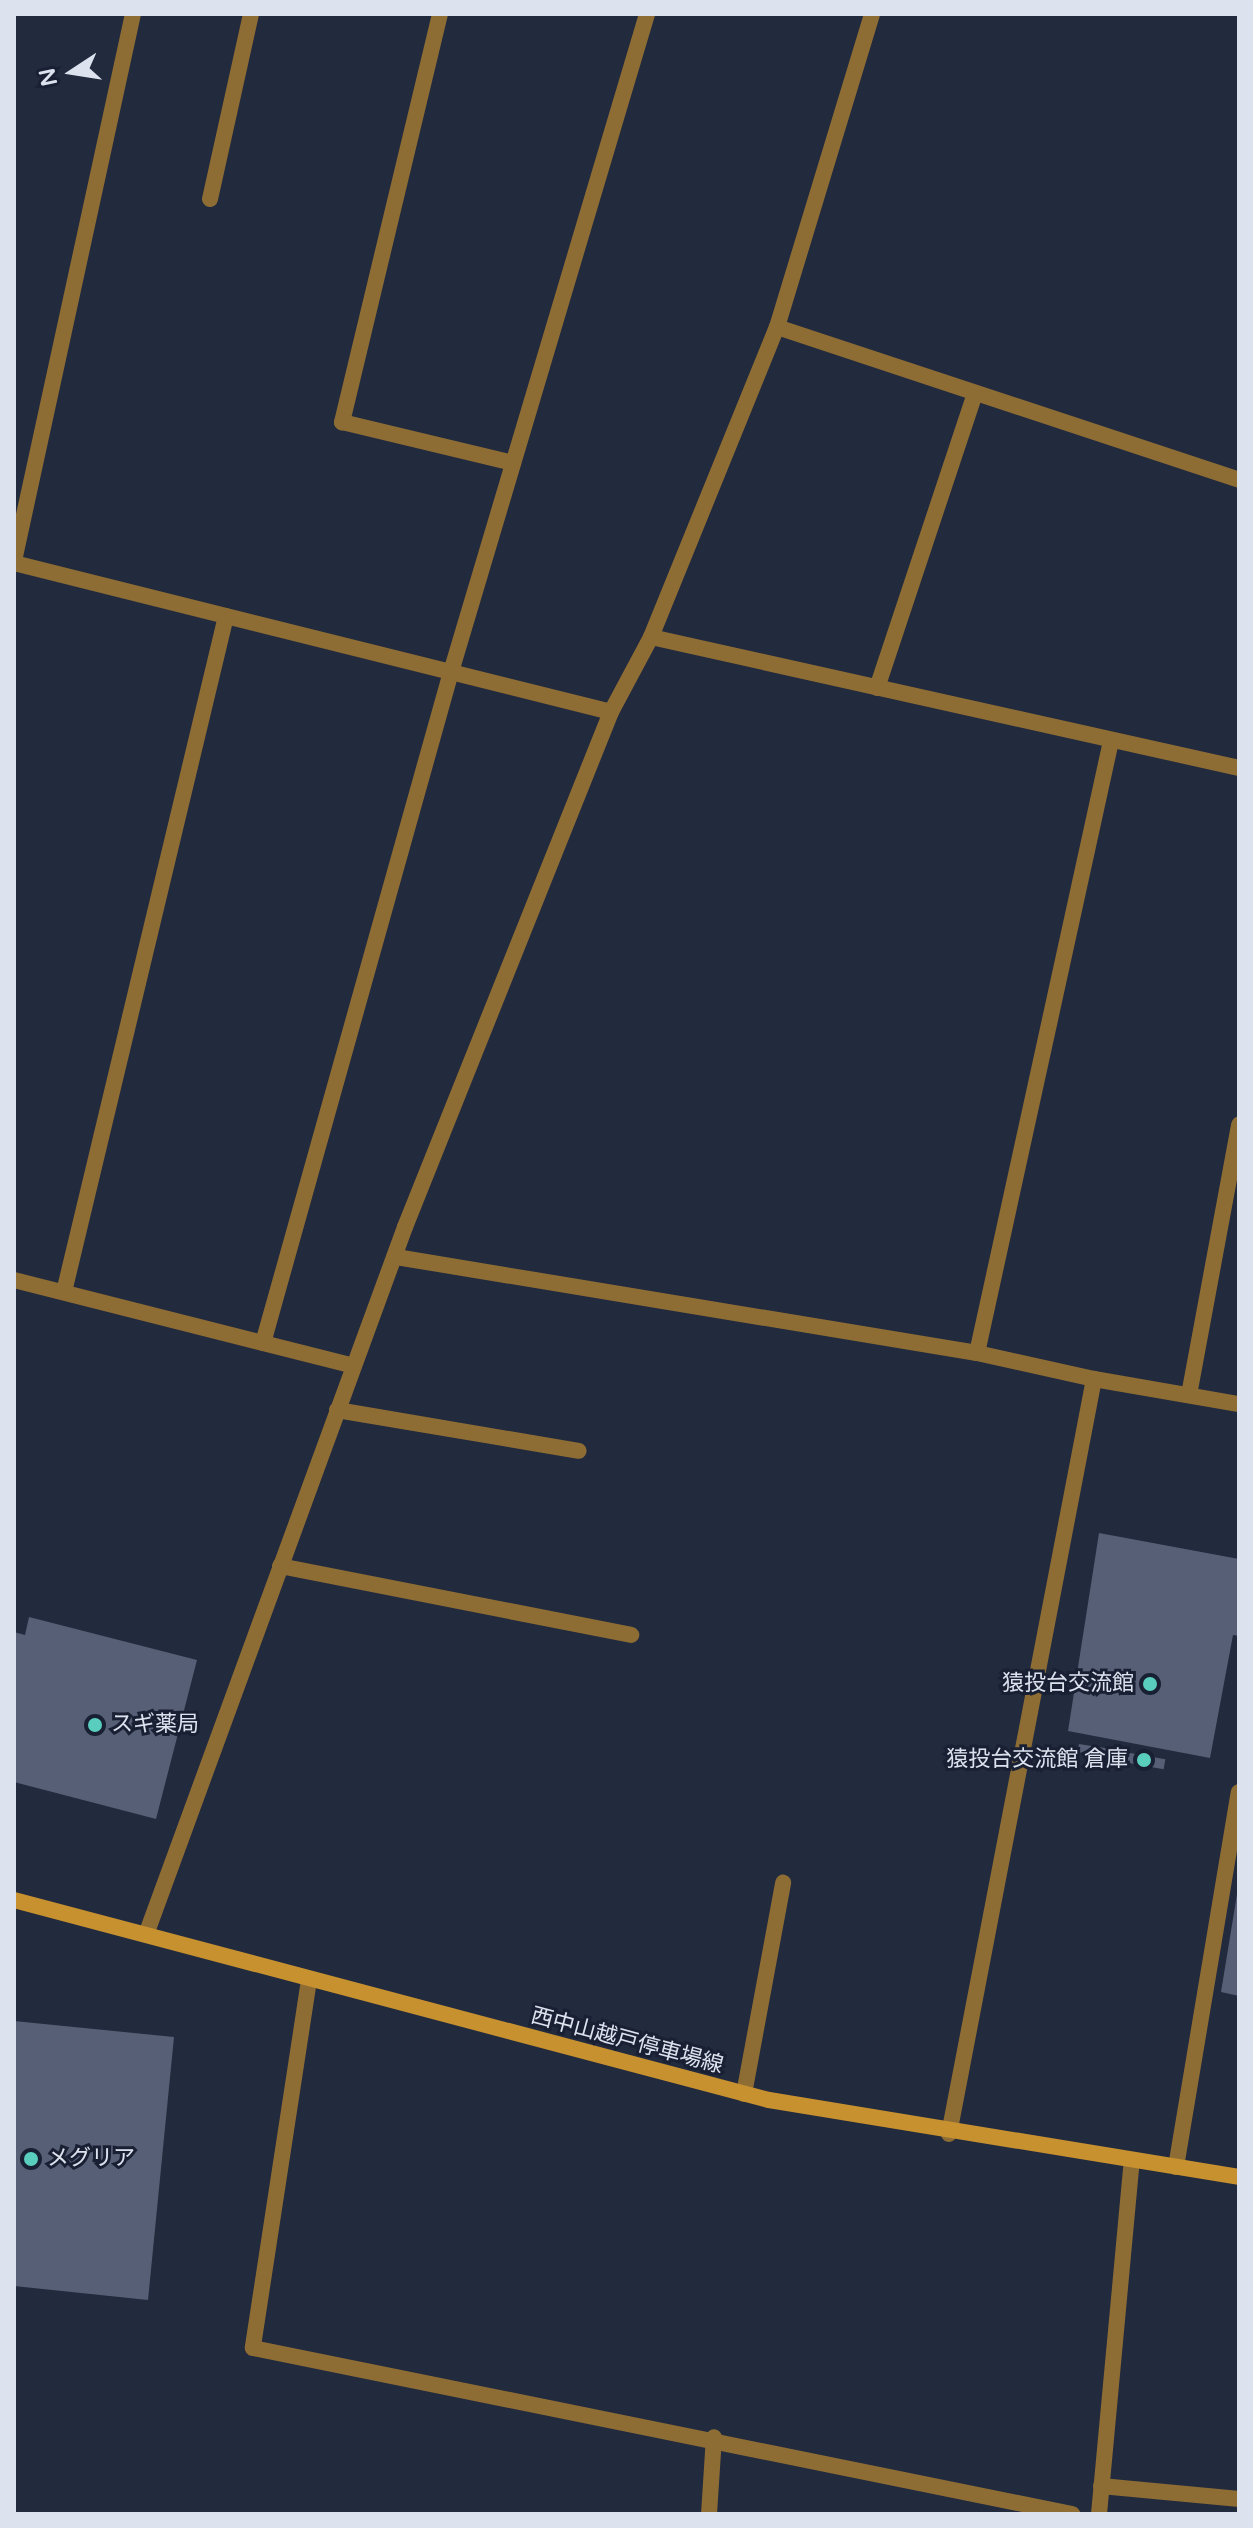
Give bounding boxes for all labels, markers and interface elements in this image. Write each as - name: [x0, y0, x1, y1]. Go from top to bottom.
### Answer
- north arrow: [32, 32, 112, 112]
- text: N: [34, 66, 63, 88]
- place label: 猿投台交流館: [1002, 1671, 1134, 1697]
- marker: 猿投台交流館: [1141, 1675, 1159, 1693]
- place label: スギ薬局: [111, 1712, 199, 1738]
- marker: スギ薬局: [86, 1716, 104, 1734]
- place label: 猿投台交流館 倉庫: [946, 1747, 1128, 1773]
- marker: 猿投台交流館 倉庫: [1135, 1751, 1153, 1769]
- street label: 西中山越戸停車場線: [528, 2003, 726, 2079]
- place label: メグリア: [47, 2146, 135, 2172]
- marker: メグリア: [22, 2150, 40, 2168]

